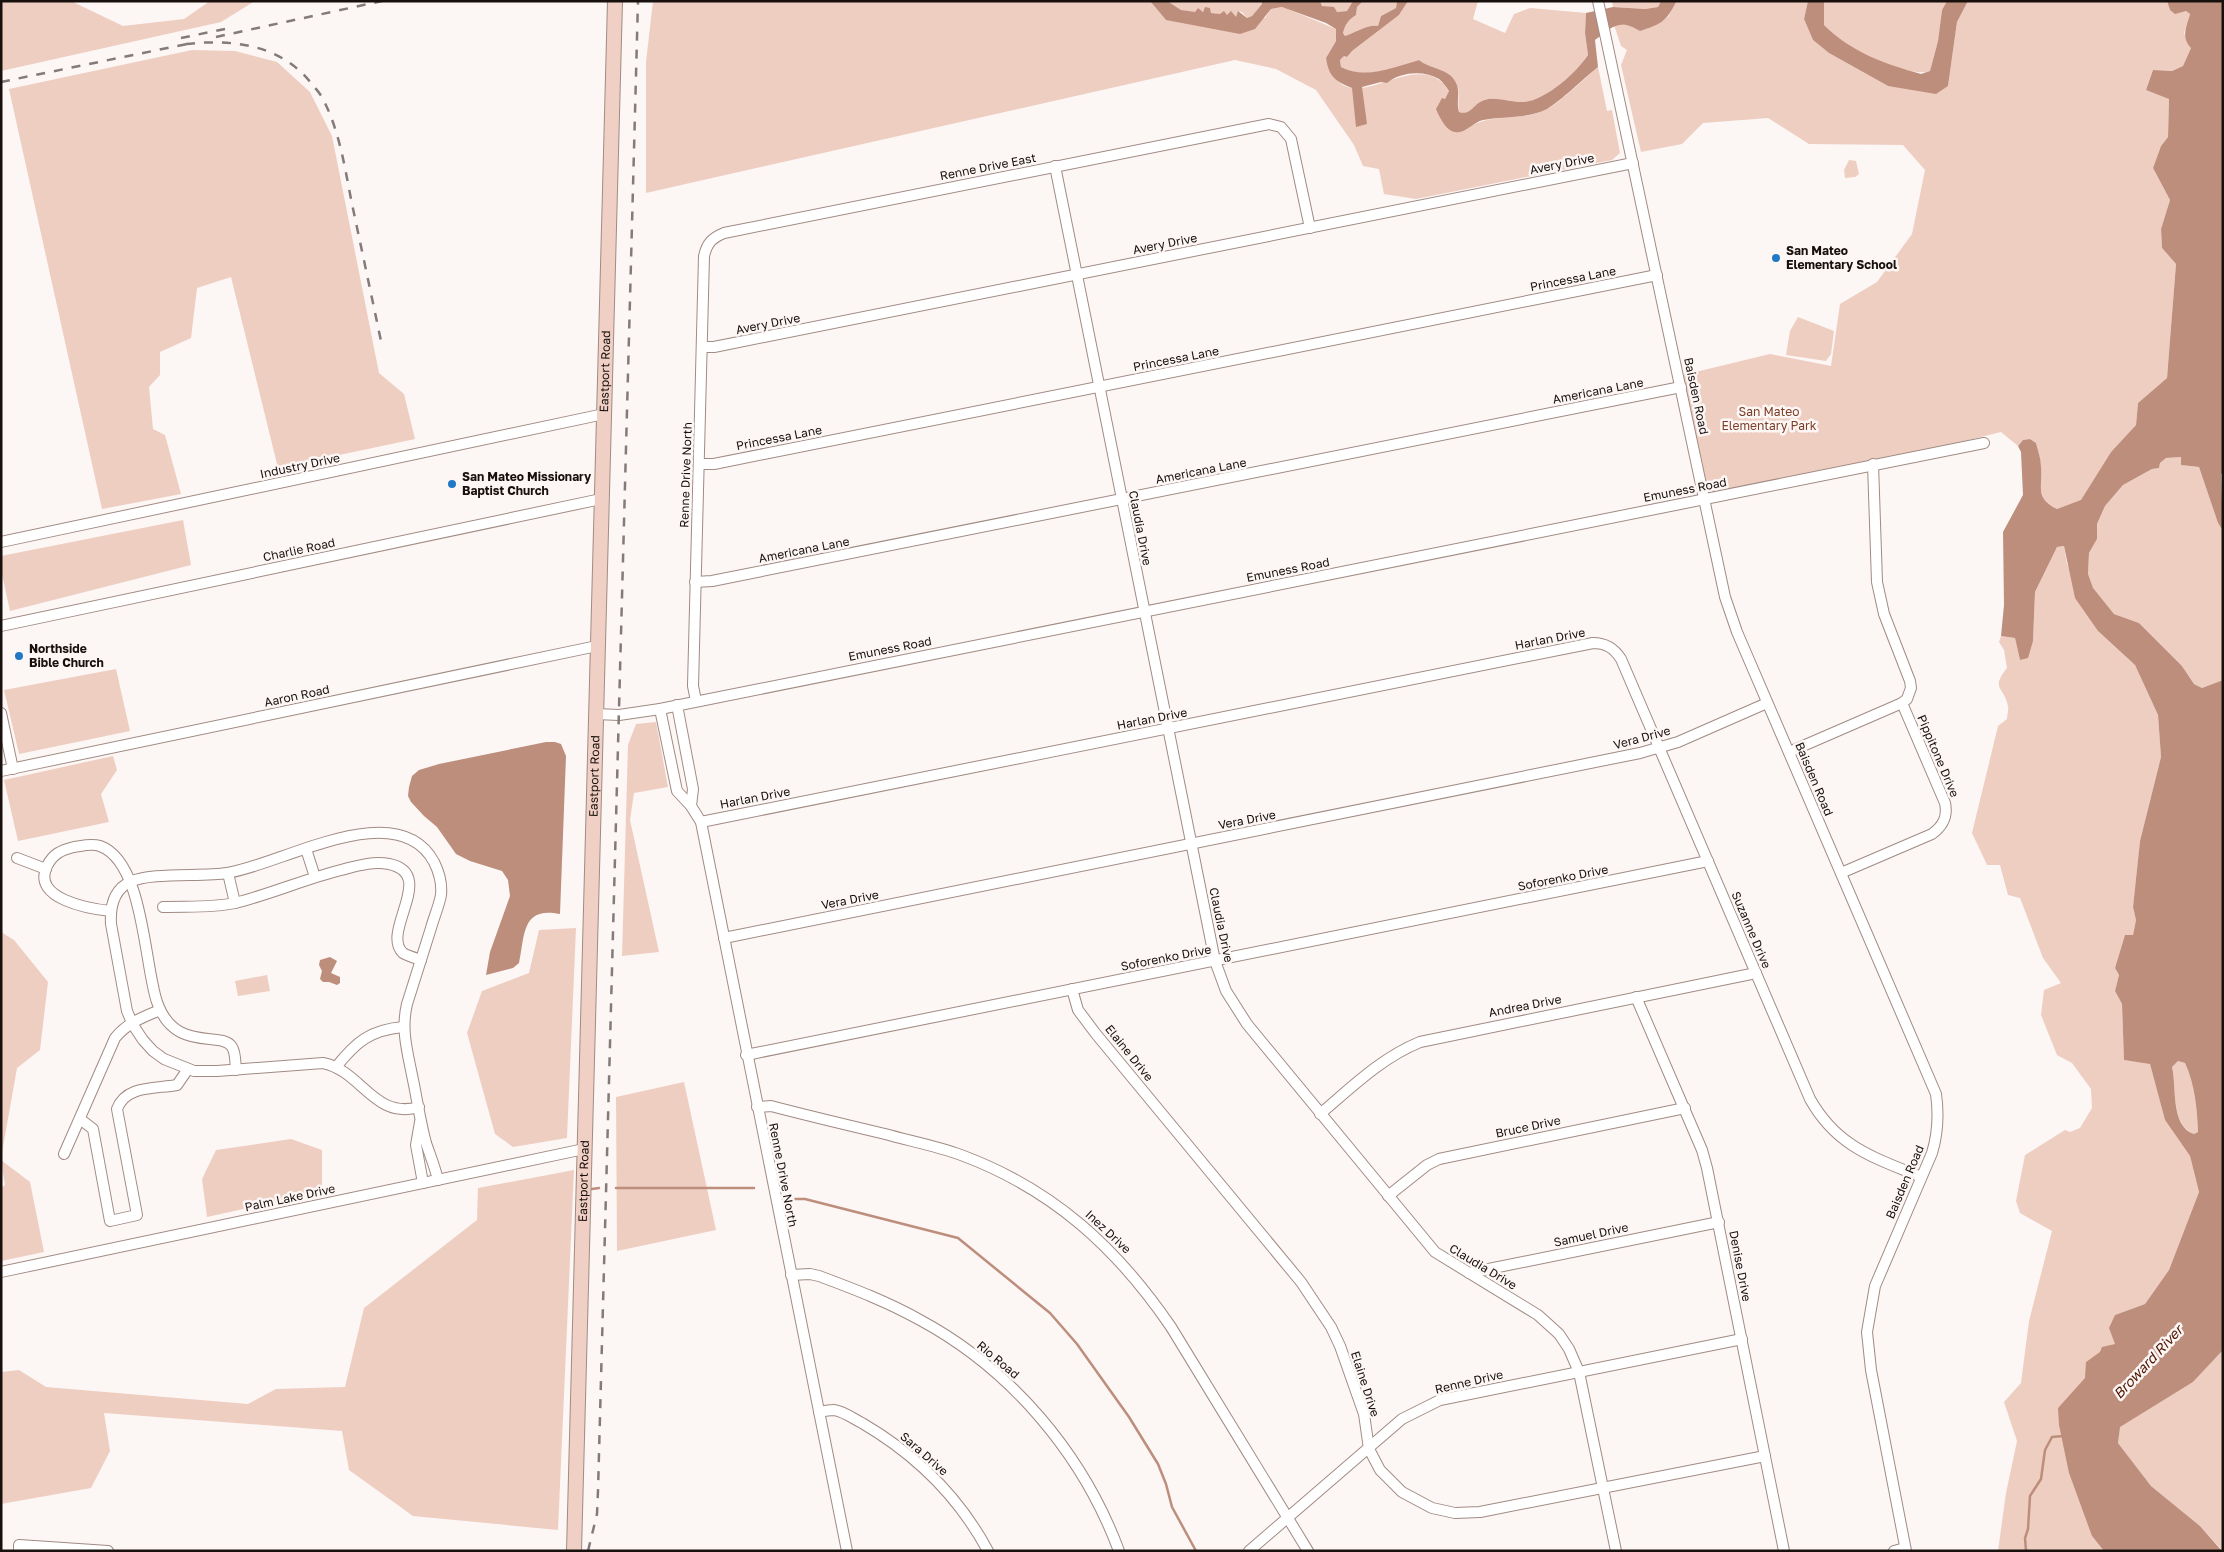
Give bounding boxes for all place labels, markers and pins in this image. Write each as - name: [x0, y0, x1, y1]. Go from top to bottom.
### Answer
- place label: San Mateo Elementary School: [1786, 243, 1897, 272]
- marker: San Mateo Elementary School: [1770, 252, 1782, 264]
- place label: San Mateo Missionary Baptist Church: [462, 469, 592, 498]
- marker: San Mateo Missionary Baptist Church: [446, 478, 458, 490]
- place label: Northside Bible Church: [29, 641, 104, 670]
- marker: Northside Bible Church: [13, 650, 25, 662]

